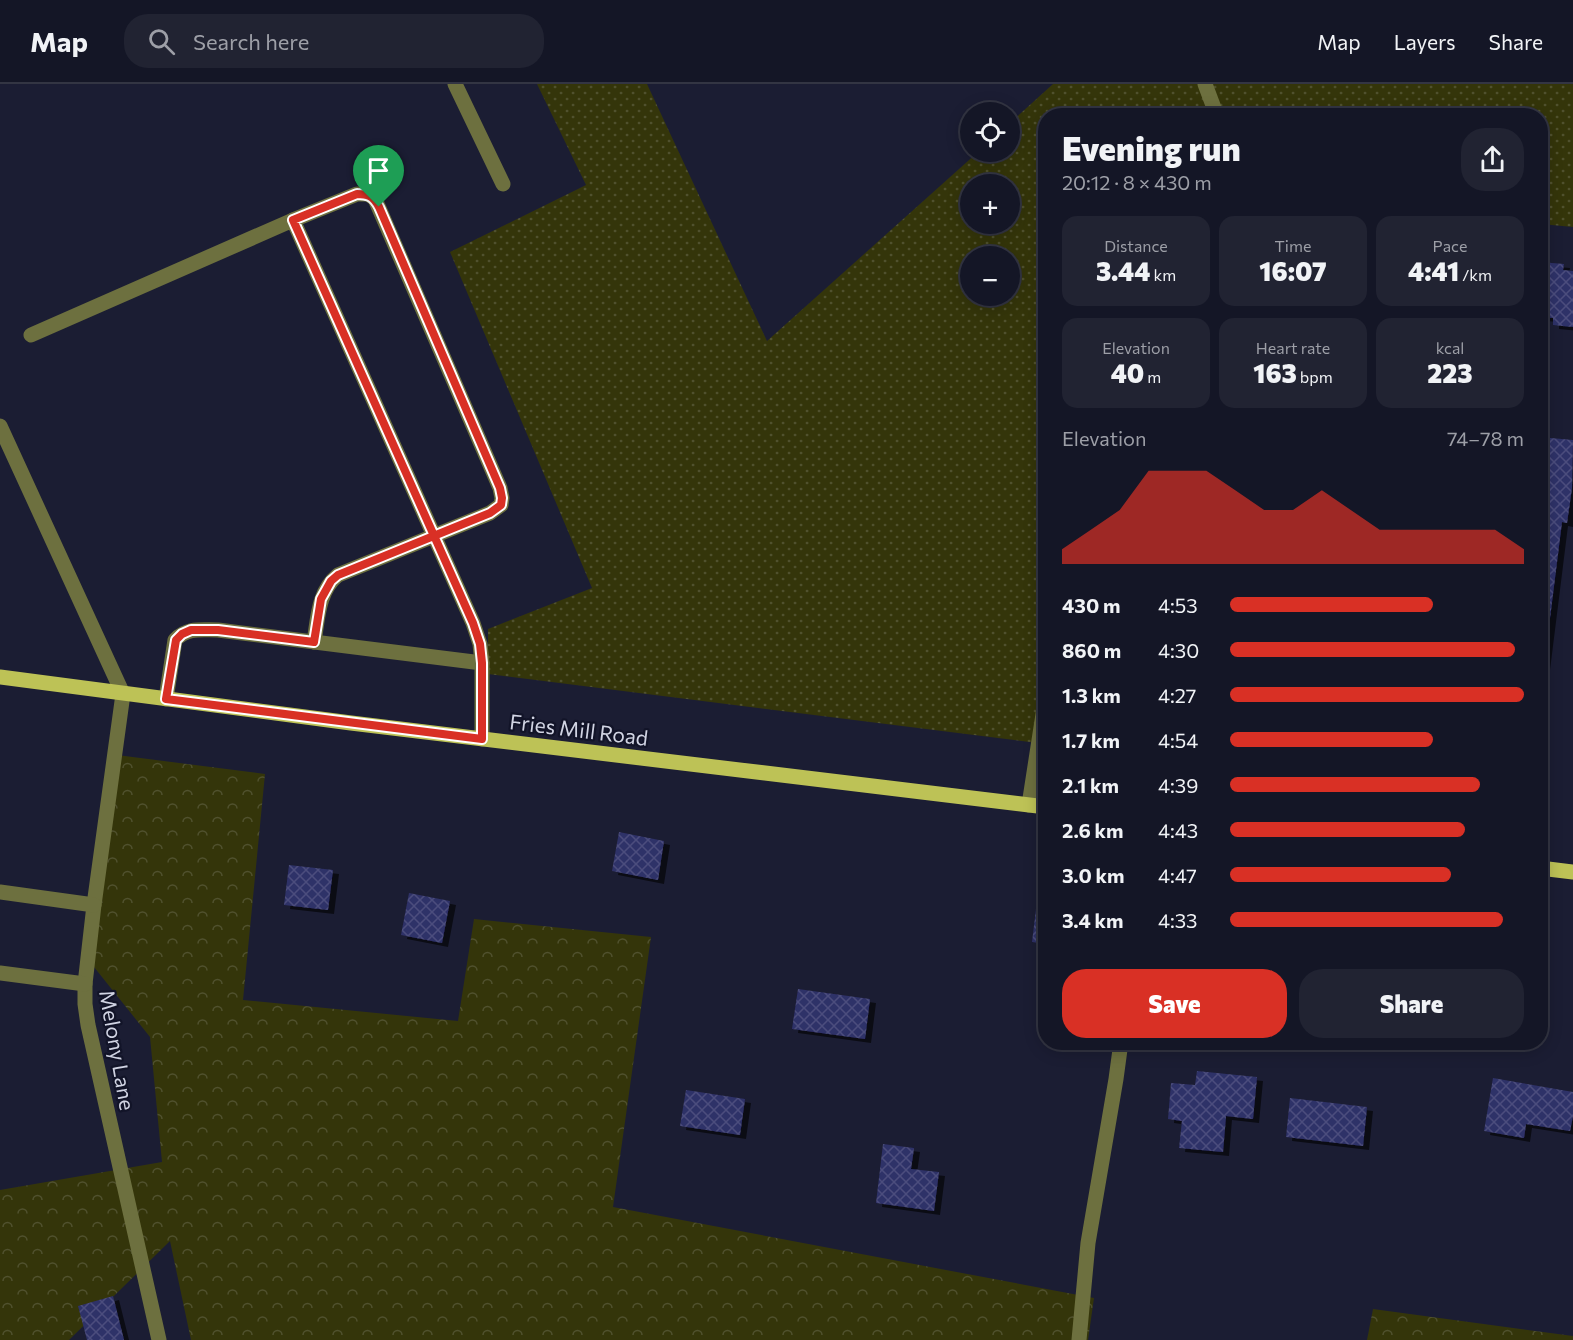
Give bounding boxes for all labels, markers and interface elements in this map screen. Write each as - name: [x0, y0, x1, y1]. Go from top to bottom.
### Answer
- search box: [124, 14, 544, 68]
- text: Map: [30, 24, 88, 58]
- icon: search: [145, 25, 178, 58]
- text: Search here: [193, 28, 309, 55]
- text: Map: [1317, 29, 1361, 54]
- text: Layers: [1394, 29, 1456, 54]
- text: Share: [1489, 29, 1543, 54]
- map controls: [960, 102, 1020, 306]
- button: locate: [960, 102, 1020, 162]
- text: Evening run: [1062, 127, 1241, 168]
- button: share: [1461, 128, 1524, 191]
- pin: [353, 145, 404, 207]
- icon: arrive: [362, 154, 395, 187]
- text: 20:12 · 8 × 430 m: [1062, 170, 1212, 194]
- button: +: [960, 174, 1020, 234]
- text: Distance: [1104, 236, 1168, 255]
- text: Time: [1275, 236, 1311, 255]
- text: Pace: [1433, 236, 1467, 255]
- button: −: [960, 246, 1020, 306]
- text: 3.44: [1096, 255, 1150, 286]
- text: 16:07: [1259, 255, 1327, 286]
- text: 4:41: [1408, 255, 1459, 286]
- text: km: [1150, 265, 1176, 284]
- text: /km: [1459, 265, 1492, 284]
- text: Elevation: [1102, 338, 1170, 357]
- text: Heart rate: [1256, 338, 1330, 357]
- text: kcal: [1436, 338, 1464, 357]
- text: 40: [1111, 357, 1144, 388]
- text: 163: [1253, 357, 1297, 388]
- text: 223: [1427, 357, 1473, 388]
- text: m: [1144, 367, 1161, 386]
- text: bpm: [1297, 367, 1333, 386]
- text: Elevation: [1062, 426, 1147, 450]
- text: 74–78 m: [1447, 426, 1524, 450]
- text: 430 m: [1062, 593, 1120, 617]
- text: 4:53: [1158, 593, 1198, 617]
- text: 860 m: [1062, 638, 1121, 662]
- text: 4:30: [1158, 638, 1199, 662]
- text: 1.3 km: [1062, 683, 1121, 707]
- text: 4:27: [1158, 683, 1196, 707]
- street label: Fries Mill Road: [508, 708, 650, 750]
- text: 1.7 km: [1062, 728, 1120, 752]
- text: 4:54: [1158, 728, 1198, 752]
- text: 2.1 km: [1062, 773, 1119, 797]
- text: 4:39: [1158, 773, 1198, 797]
- text: 2.6 km: [1062, 818, 1123, 842]
- text: 4:43: [1158, 818, 1198, 842]
- text: 3.0 km: [1062, 863, 1124, 887]
- text: 4:47: [1158, 863, 1197, 887]
- text: 3.4 km: [1062, 908, 1124, 932]
- text: 4:33: [1158, 908, 1198, 932]
- button: Save: [1062, 969, 1287, 1038]
- button: Share: [1299, 969, 1524, 1038]
- street label: Melony Lane: [95, 988, 141, 1112]

